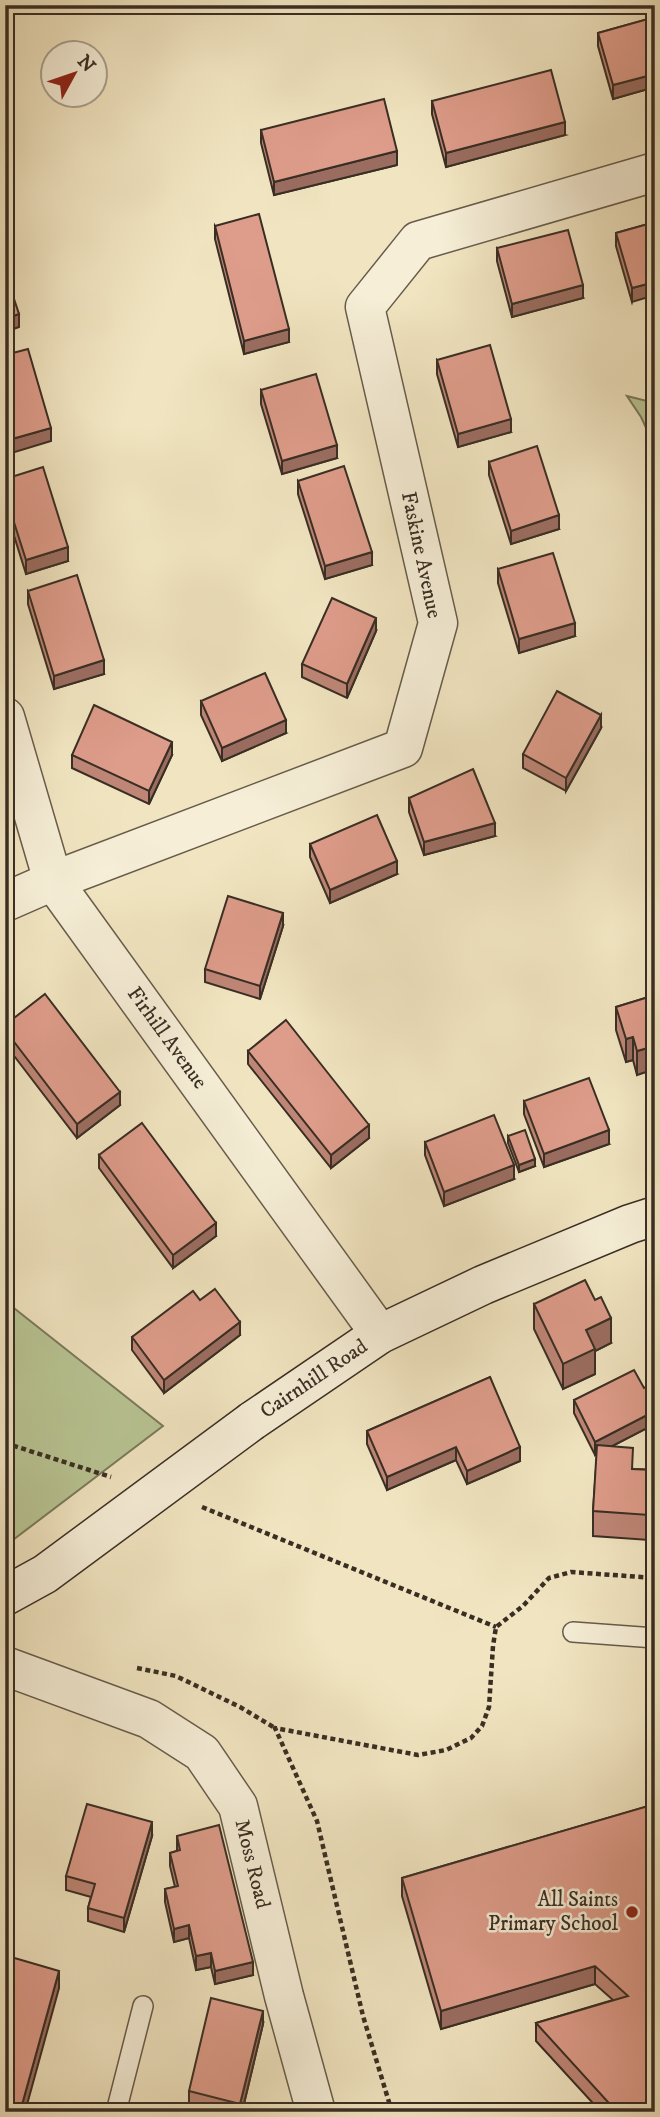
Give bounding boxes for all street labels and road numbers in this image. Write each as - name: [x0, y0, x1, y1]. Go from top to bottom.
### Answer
- street label: Faskine Avenue: [395, 489, 447, 621]
- street label: Firhill Avenue: [121, 982, 213, 1094]
- street label: Cairnhill Road: [255, 1333, 373, 1424]
- street label: Moss Road: [228, 1817, 276, 1912]

